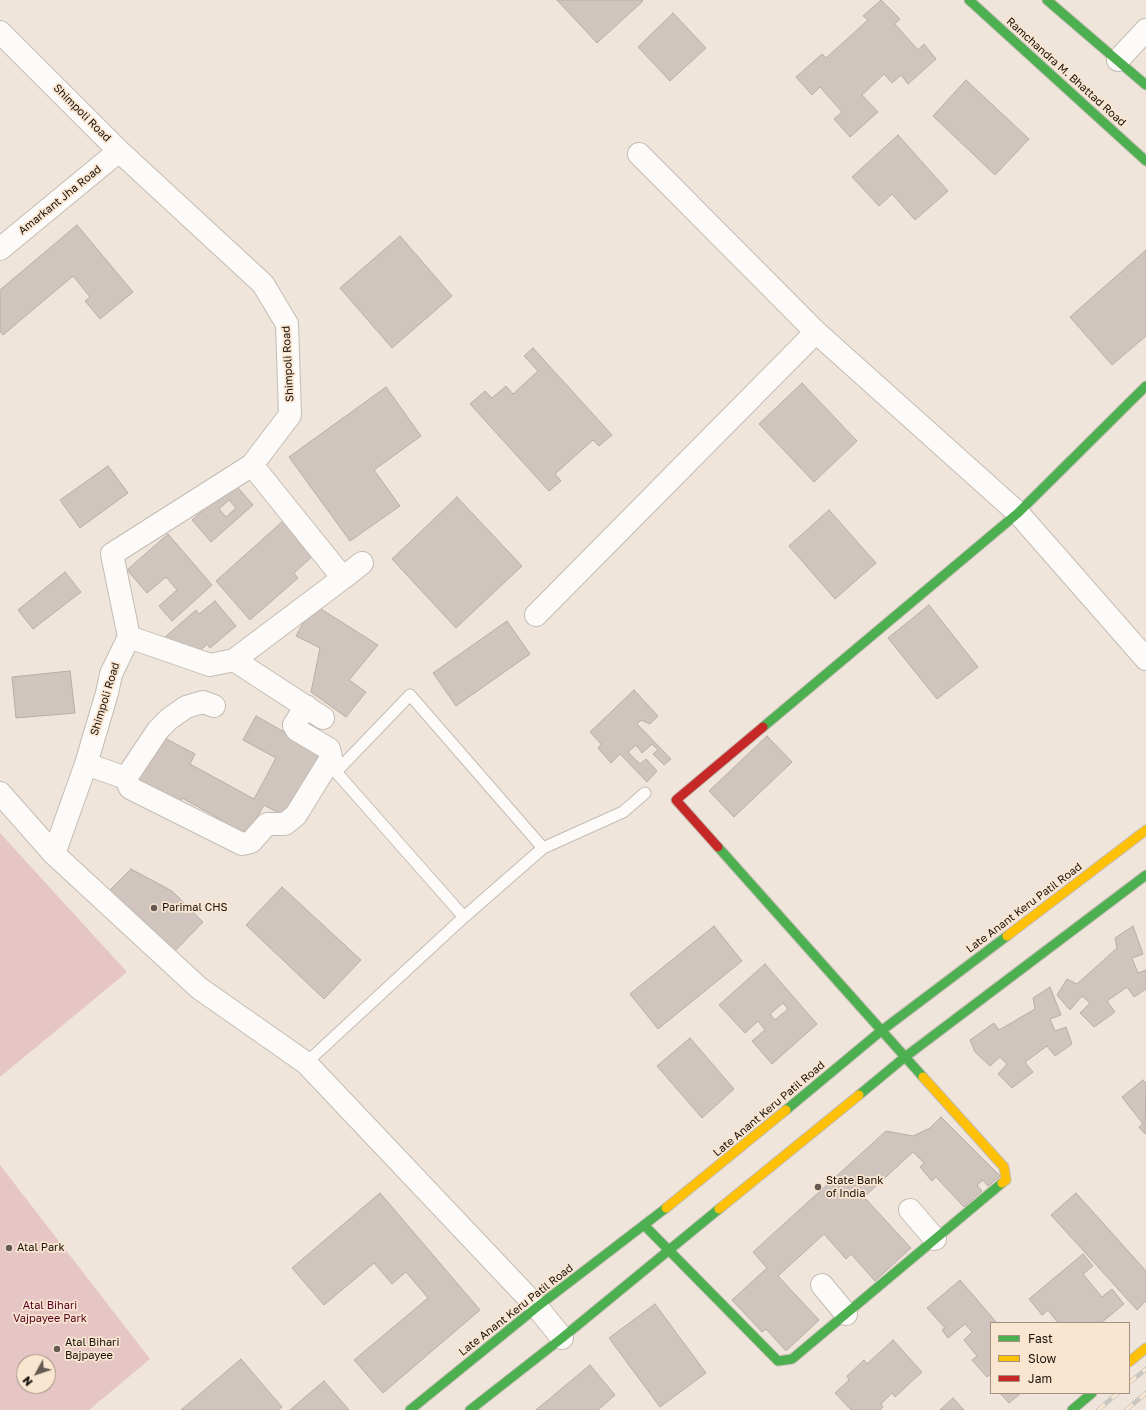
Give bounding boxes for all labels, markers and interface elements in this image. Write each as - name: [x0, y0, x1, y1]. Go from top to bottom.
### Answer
- street label: Ramchandra M. Bhattad Road: [1004, 15, 1128, 129]
- street label: Shimpoli Road: [50, 81, 114, 145]
- street label: Amarkant Jha Road: [16, 163, 104, 237]
- street label: Shimpoli Road: [279, 326, 297, 402]
- street label: Shimpoli Road: [88, 661, 122, 737]
- street label: Late Anant Keru Patil Road: [964, 860, 1084, 956]
- place label: Parimal CHS: [162, 901, 228, 915]
- marker: Parimal CHS: [149, 903, 159, 913]
- street label: Late Anant Keru Patil Road: [711, 1059, 827, 1159]
- place label: State Bank of India: [826, 1174, 883, 1200]
- marker: State Bank of India: [813, 1182, 823, 1192]
- place label: Atal Park: [17, 1241, 65, 1255]
- marker: Atal Park: [4, 1243, 14, 1253]
- street label: Late Anant Keru Patil Road: [456, 1261, 576, 1359]
- park label: Atal Bihari Vajpayee Park: [13, 1299, 87, 1325]
- legend: [990, 1322, 1130, 1394]
- text: Fast: [1028, 1331, 1053, 1346]
- place label: Atal Bihari Bajpayee: [65, 1336, 119, 1362]
- marker: Atal Bihari Bajpayee: [52, 1344, 62, 1354]
- text: Slow: [1028, 1351, 1056, 1366]
- north arrow: [16, 1354, 56, 1394]
- text: Jam: [1028, 1371, 1052, 1386]
- text: N: [20, 1374, 35, 1389]

